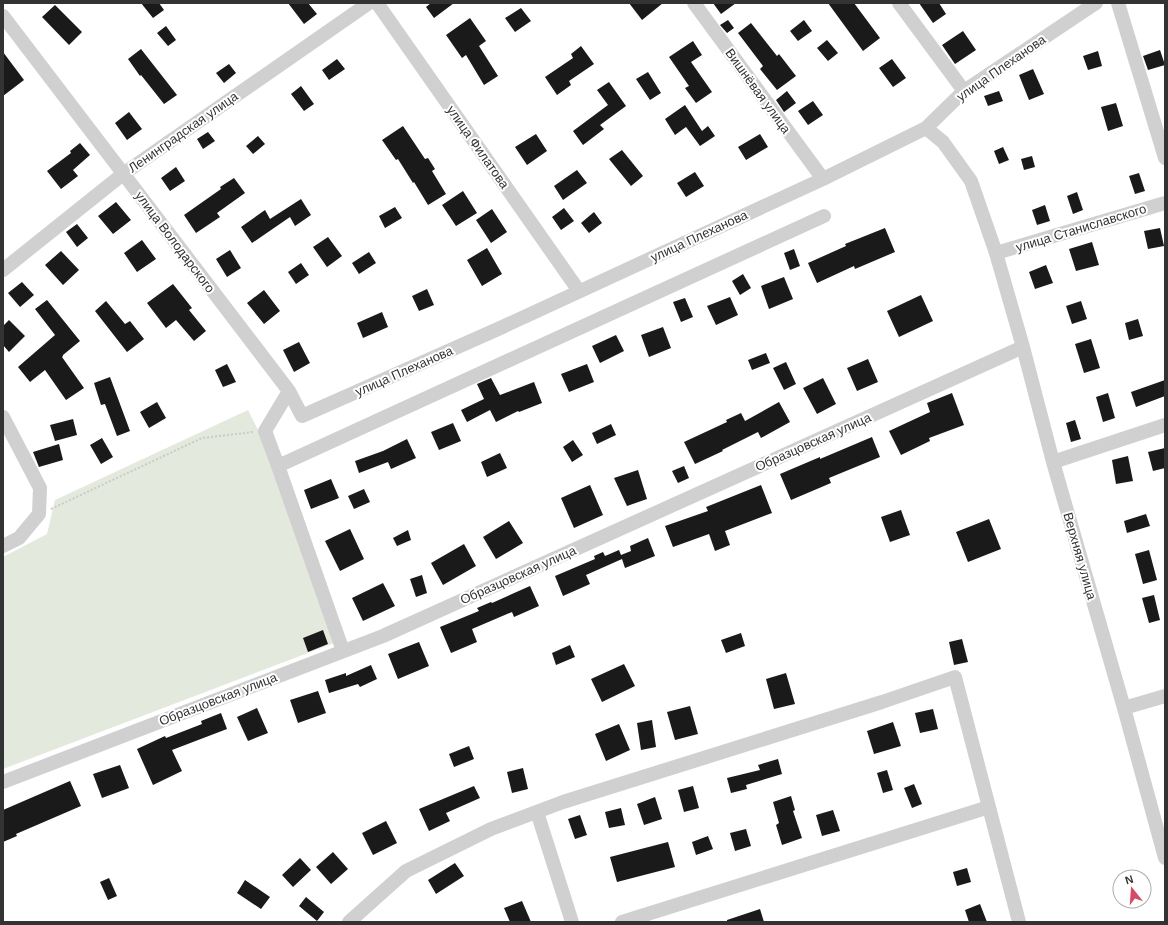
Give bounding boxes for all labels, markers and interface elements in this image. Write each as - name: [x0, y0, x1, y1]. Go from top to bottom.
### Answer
- street label: улица Плеханова: [954, 31, 1049, 104]
- street label: Вишнёвая улица: [722, 46, 794, 137]
- street label: Ленинградская улица: [125, 88, 241, 176]
- street label: улица Филатова: [444, 103, 513, 192]
- street label: улица Володарского: [132, 188, 218, 296]
- street label: улица Станиславского: [1014, 201, 1148, 255]
- street label: улица Плеханова: [648, 207, 751, 265]
- street label: улица Плеханова: [353, 342, 456, 399]
- street label: Образцовская улица: [753, 409, 874, 474]
- street label: Верхняя улица: [1060, 511, 1100, 602]
- street label: Образцовская улица: [458, 542, 579, 607]
- street label: Образцовская улица: [157, 669, 280, 728]
- north arrow: [1112, 869, 1152, 909]
- text: N: [1124, 873, 1135, 886]

